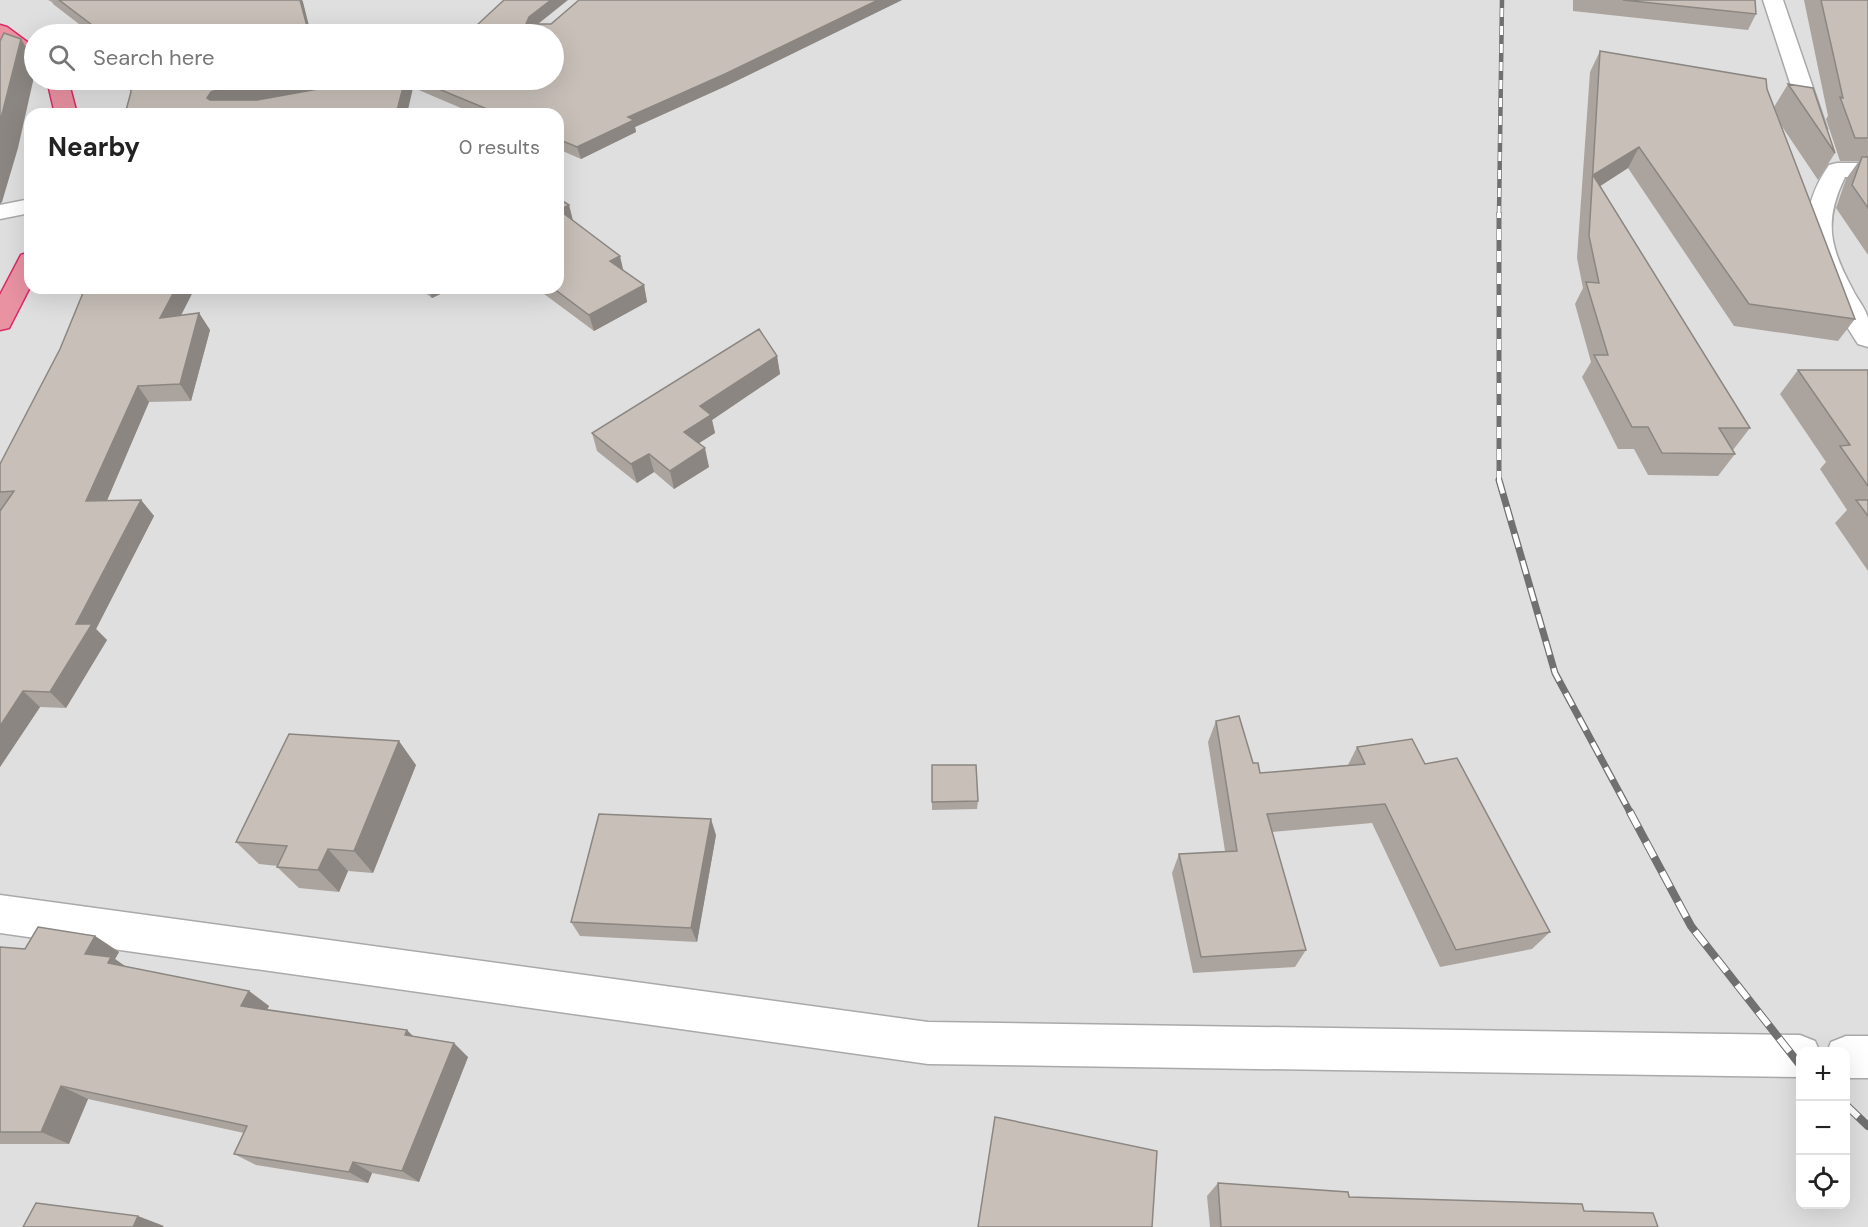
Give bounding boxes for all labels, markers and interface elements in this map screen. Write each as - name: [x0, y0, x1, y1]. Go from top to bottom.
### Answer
- search box: [24, 24, 564, 90]
- icon: search: [45, 41, 78, 74]
- text: Search here: [93, 43, 214, 72]
- text: Nearby: [48, 130, 140, 164]
- text: 0 results: [459, 134, 540, 160]
- map controls: [1796, 1047, 1850, 1209]
- button: +: [1796, 1047, 1850, 1101]
- button: −: [1796, 1101, 1850, 1155]
- button: locate: [1796, 1155, 1850, 1209]

